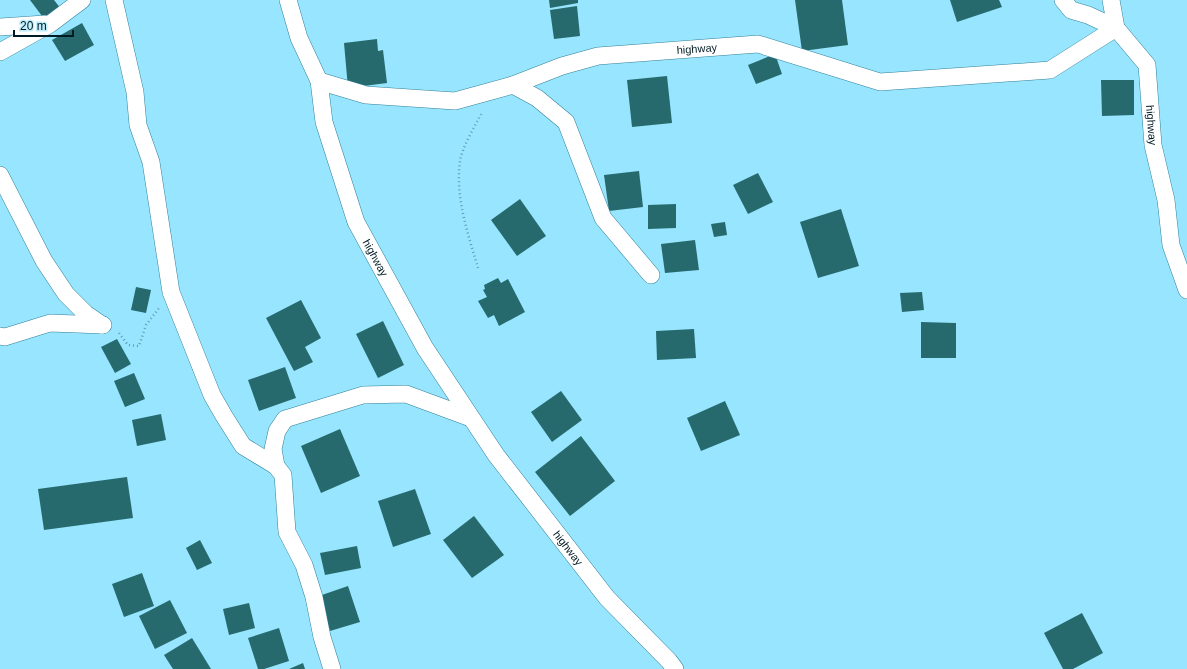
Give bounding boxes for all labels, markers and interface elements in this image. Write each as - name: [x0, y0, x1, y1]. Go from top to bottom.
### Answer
- scale bar: [14, 12, 73, 38]
- text: 20 m: [20, 19, 47, 33]
- street label: highway: [676, 41, 718, 56]
- street label: highway: [1144, 105, 1159, 146]
- street label: highway: [361, 237, 391, 279]
- street label: highway: [551, 528, 586, 568]

